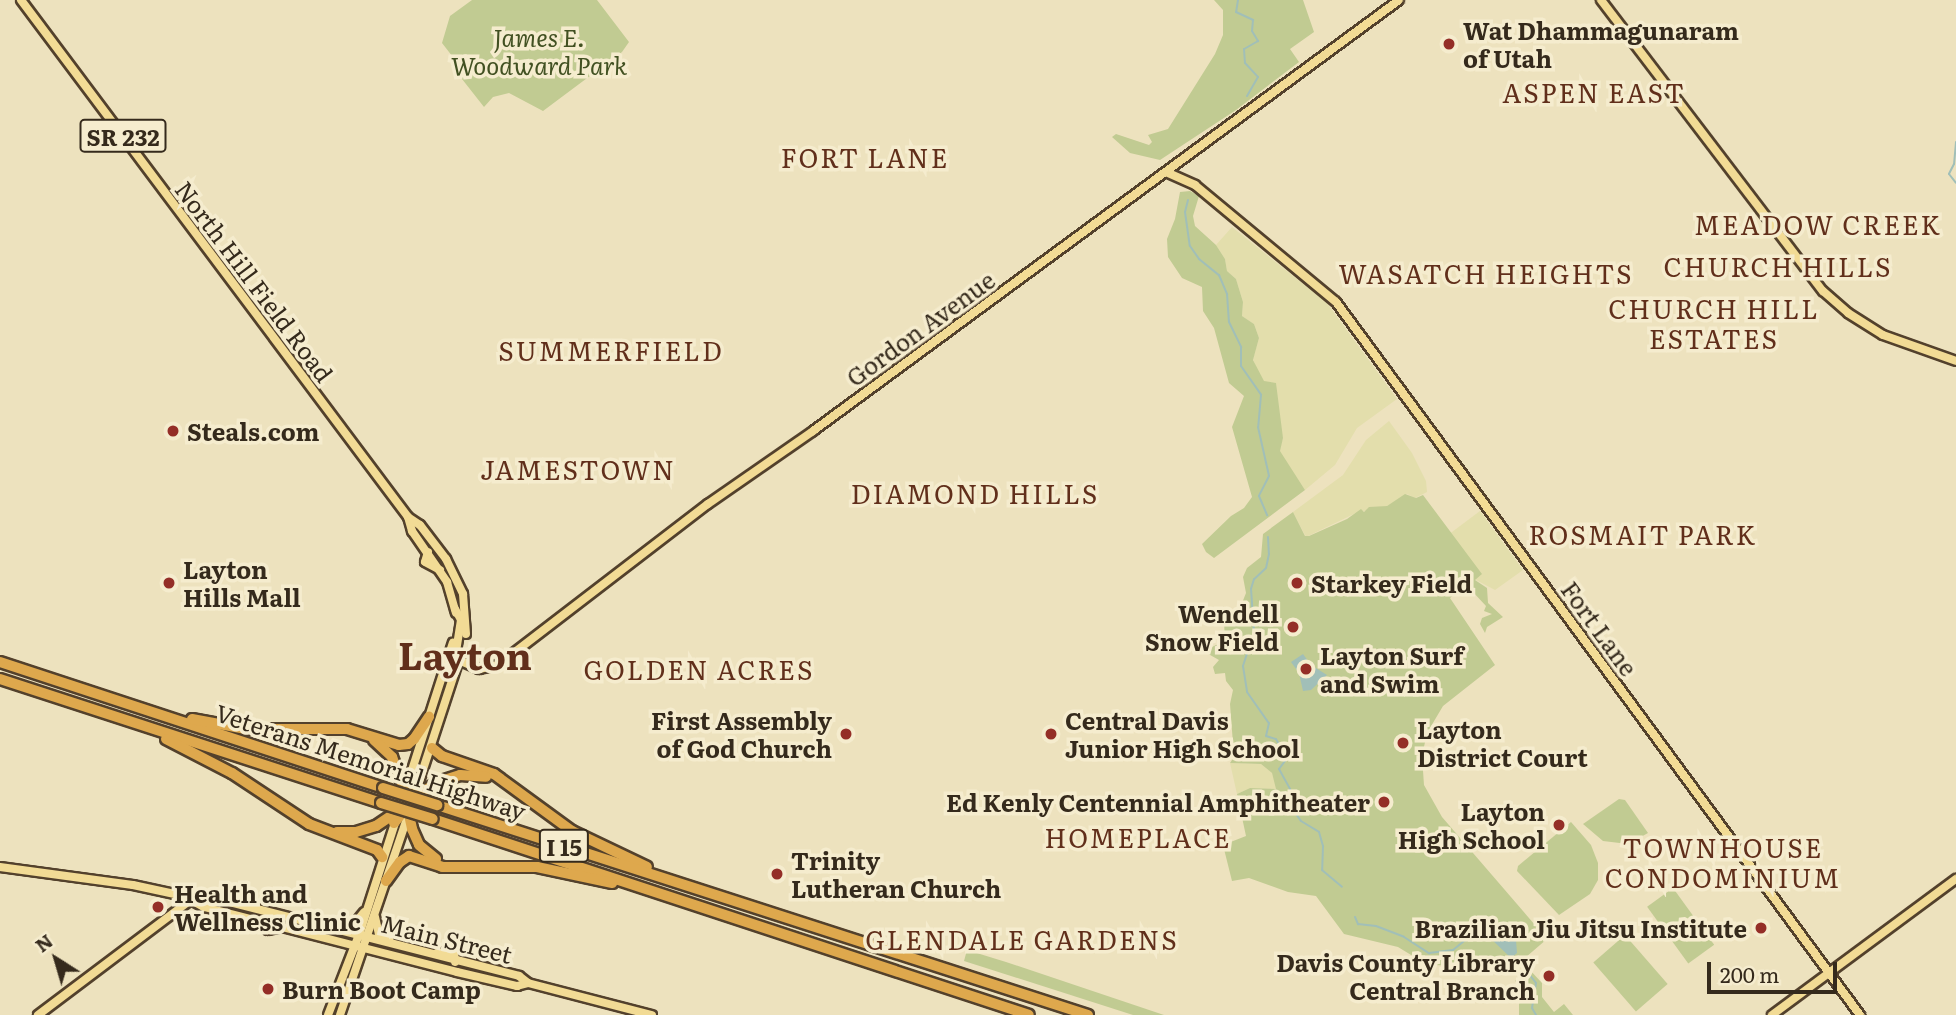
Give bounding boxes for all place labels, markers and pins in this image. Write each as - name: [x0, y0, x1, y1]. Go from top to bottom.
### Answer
- place label: Wat Dhammagunaram of Utah: [1463, 16, 1739, 72]
- marker: Wat Dhammagunaram of Utah: [1441, 36, 1457, 52]
- place label: Steals.com: [187, 417, 319, 445]
- marker: Steals.com: [165, 423, 181, 439]
- place label: Layton Hills Mall: [183, 555, 301, 611]
- place label: Starkey Field: [1311, 569, 1472, 597]
- marker: Layton Hills Mall: [161, 575, 177, 591]
- marker: Starkey Field: [1289, 575, 1305, 591]
- place label: Wendell Snow Field: [1145, 599, 1279, 655]
- marker: Wendell Snow Field: [1285, 619, 1301, 635]
- place label: Layton Surf and Swim: [1320, 641, 1463, 697]
- marker: Layton Surf and Swim: [1298, 661, 1314, 677]
- place label: First Assembly of God Church: [651, 706, 832, 762]
- place label: Central Davis Junior High School: [1065, 706, 1300, 762]
- place label: Layton District Court: [1417, 715, 1588, 771]
- marker: First Assembly of God Church: [838, 726, 854, 742]
- marker: Central Davis Junior High School: [1043, 726, 1059, 742]
- marker: Layton District Court: [1395, 735, 1411, 751]
- place label: Ed Kenly Centennial Amphitheater: [946, 788, 1370, 816]
- marker: Ed Kenly Centennial Amphitheater: [1376, 794, 1392, 810]
- place label: Layton High School: [1398, 797, 1545, 853]
- marker: Layton High School: [1551, 817, 1567, 833]
- place label: Trinity Lutheran Church: [791, 846, 1001, 902]
- marker: Trinity Lutheran Church: [769, 866, 785, 882]
- place label: Health and Wellness Clinic: [174, 879, 361, 935]
- marker: Health and Wellness Clinic: [148, 897, 168, 917]
- place label: Brazilian Jiu Jitsu Institute: [1415, 914, 1747, 942]
- marker: Brazilian Jiu Jitsu Institute: [1753, 920, 1769, 936]
- place label: Davis County Library Central Branch: [1276, 948, 1535, 1004]
- marker: Davis County Library Central Branch: [1541, 968, 1557, 984]
- place label: Burn Boot Camp: [282, 975, 481, 1003]
- marker: Burn Boot Camp: [260, 981, 276, 997]

